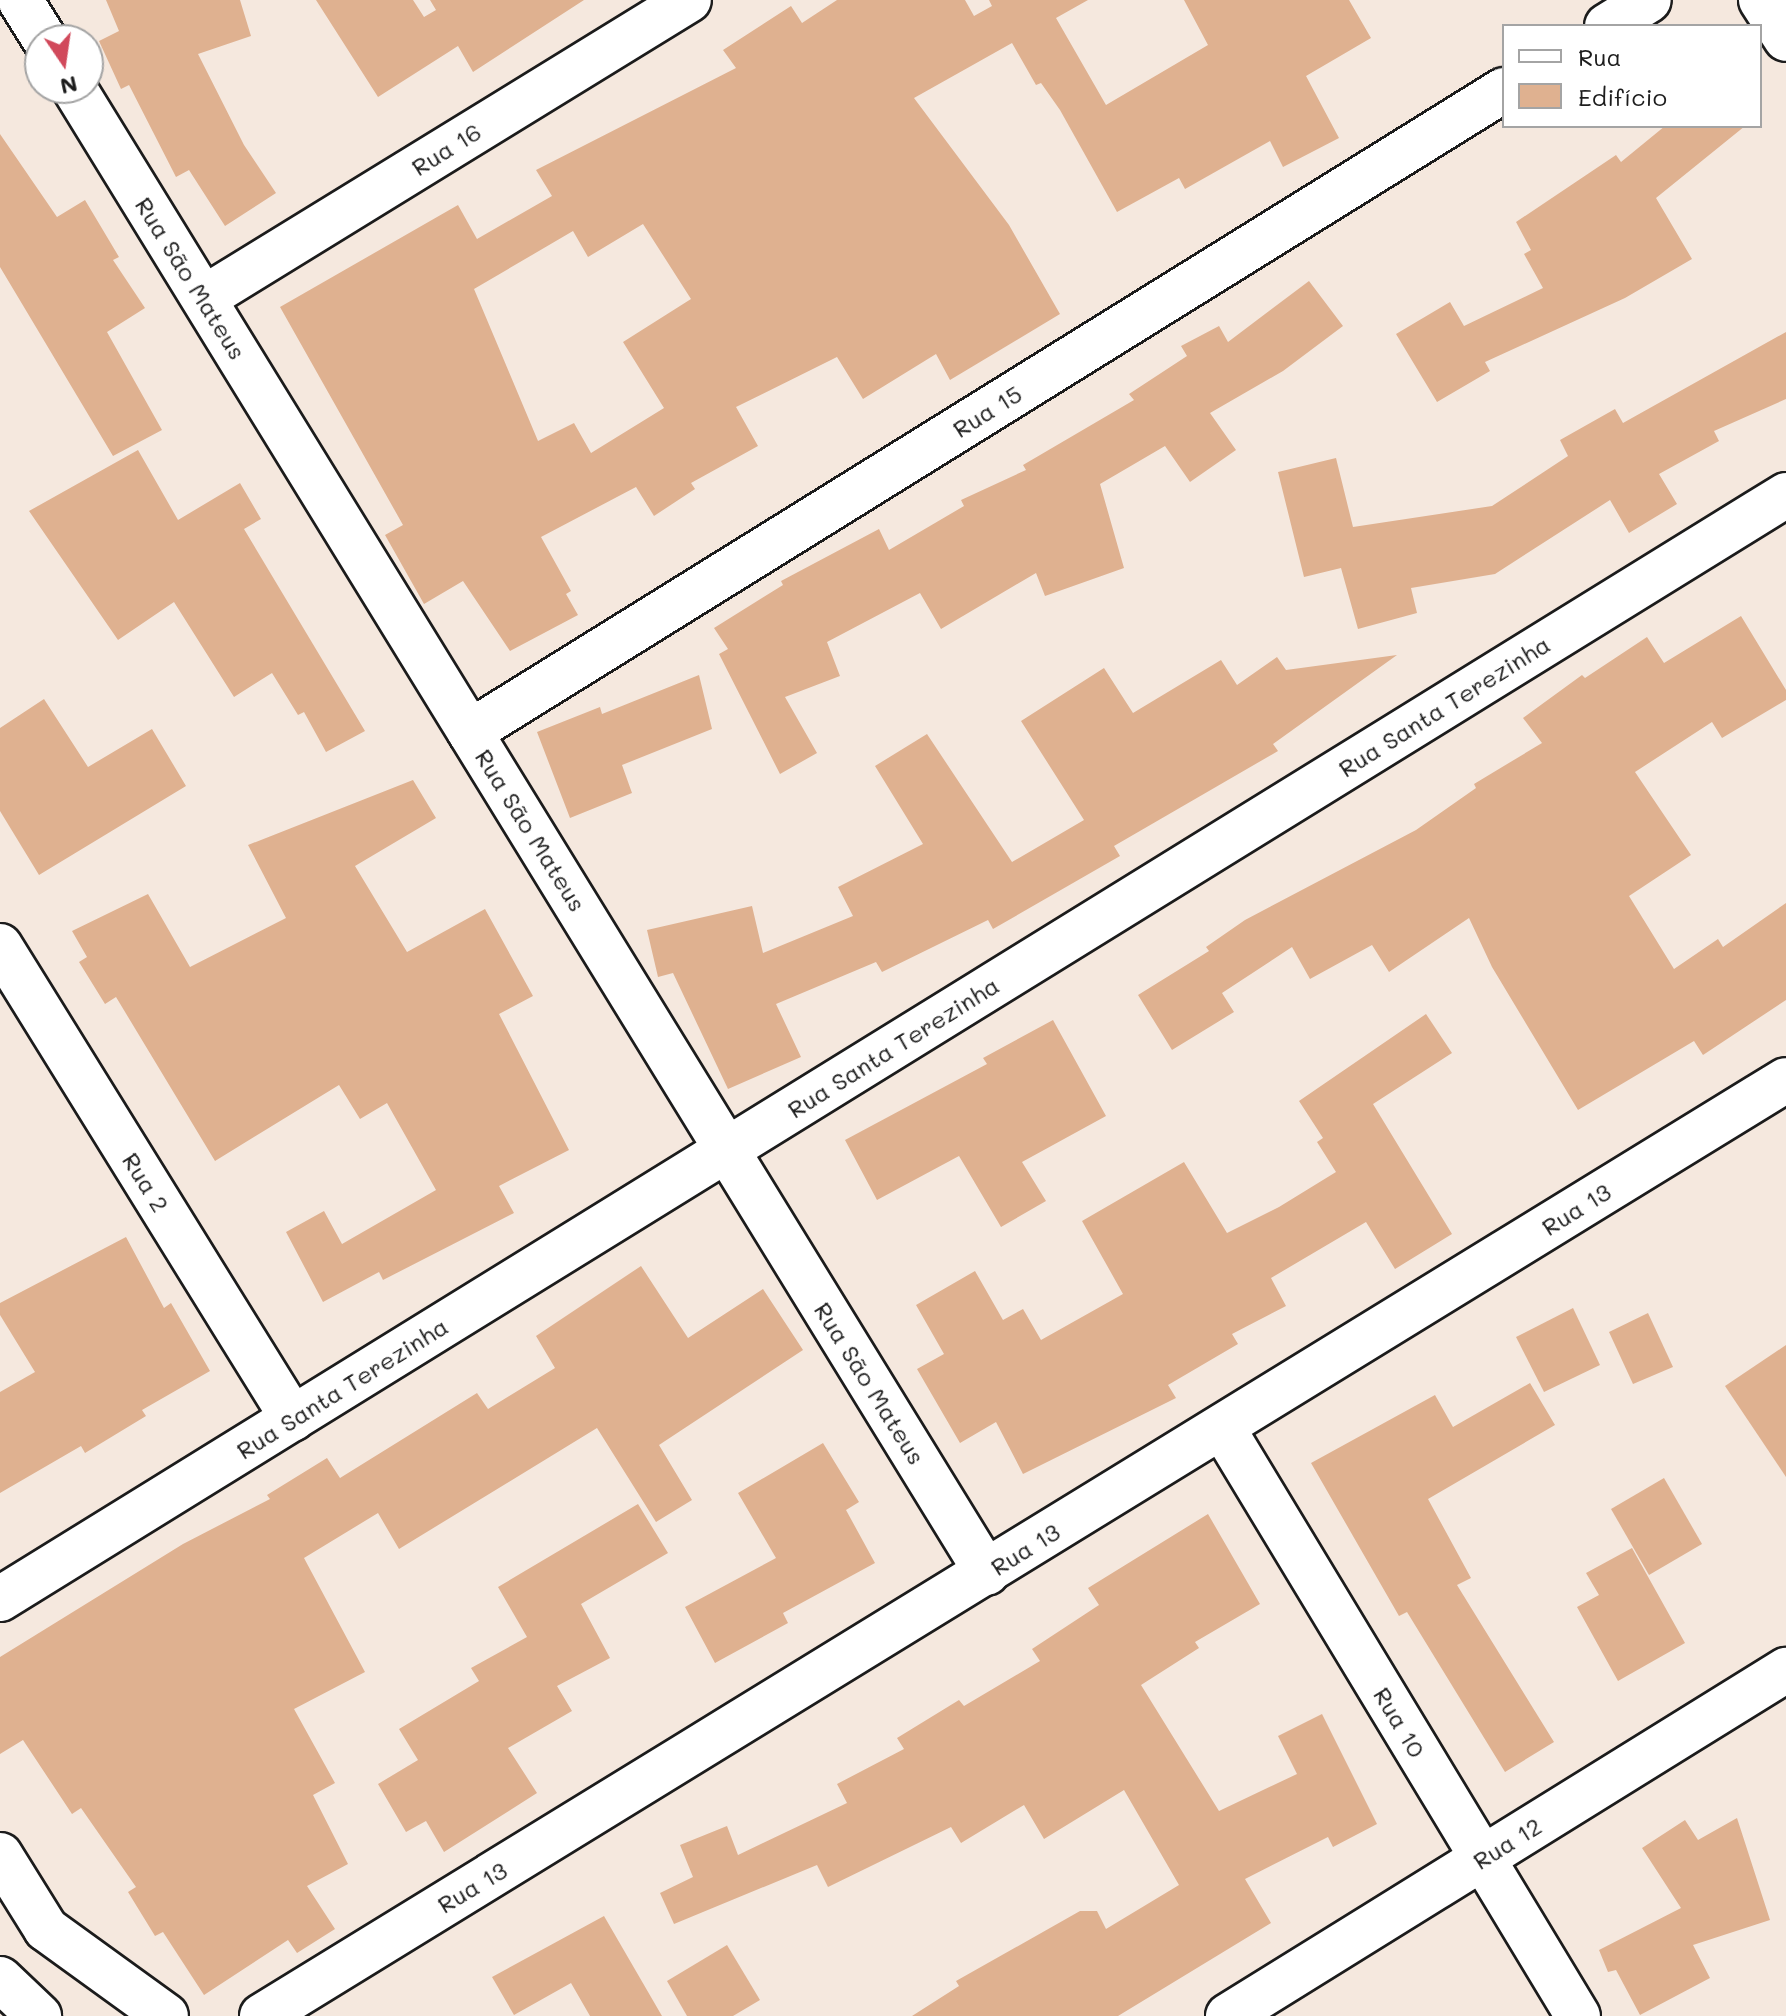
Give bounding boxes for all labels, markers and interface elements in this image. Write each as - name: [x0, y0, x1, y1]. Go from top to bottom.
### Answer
- north arrow: [24, 24, 104, 104]
- legend: [1502, 24, 1762, 128]
- text: Rua: [1578, 41, 1621, 72]
- text: N: [58, 70, 80, 102]
- text: Edifício: [1578, 81, 1667, 112]
- street label: Rua 16: [406, 117, 486, 181]
- street label: Rua São Mateus: [130, 192, 252, 364]
- street label: Rua 15: [947, 379, 1027, 443]
- street label: Rua Santa Terezinha: [1333, 629, 1555, 783]
- street label: Rua São Mateus: [470, 744, 592, 916]
- street label: Rua Santa Terezinha: [782, 970, 1004, 1124]
- street label: Rua 2: [117, 1147, 175, 1217]
- street label: Rua 13: [1536, 1177, 1616, 1241]
- street label: Rua São Mateus: [809, 1297, 931, 1469]
- street label: Rua Santa Terezinha: [231, 1311, 453, 1465]
- street label: Rua 13: [985, 1517, 1065, 1581]
- street label: Rua 10: [1368, 1682, 1432, 1762]
- street label: Rua 12: [1467, 1811, 1547, 1875]
- street label: Rua 13: [432, 1855, 512, 1919]

